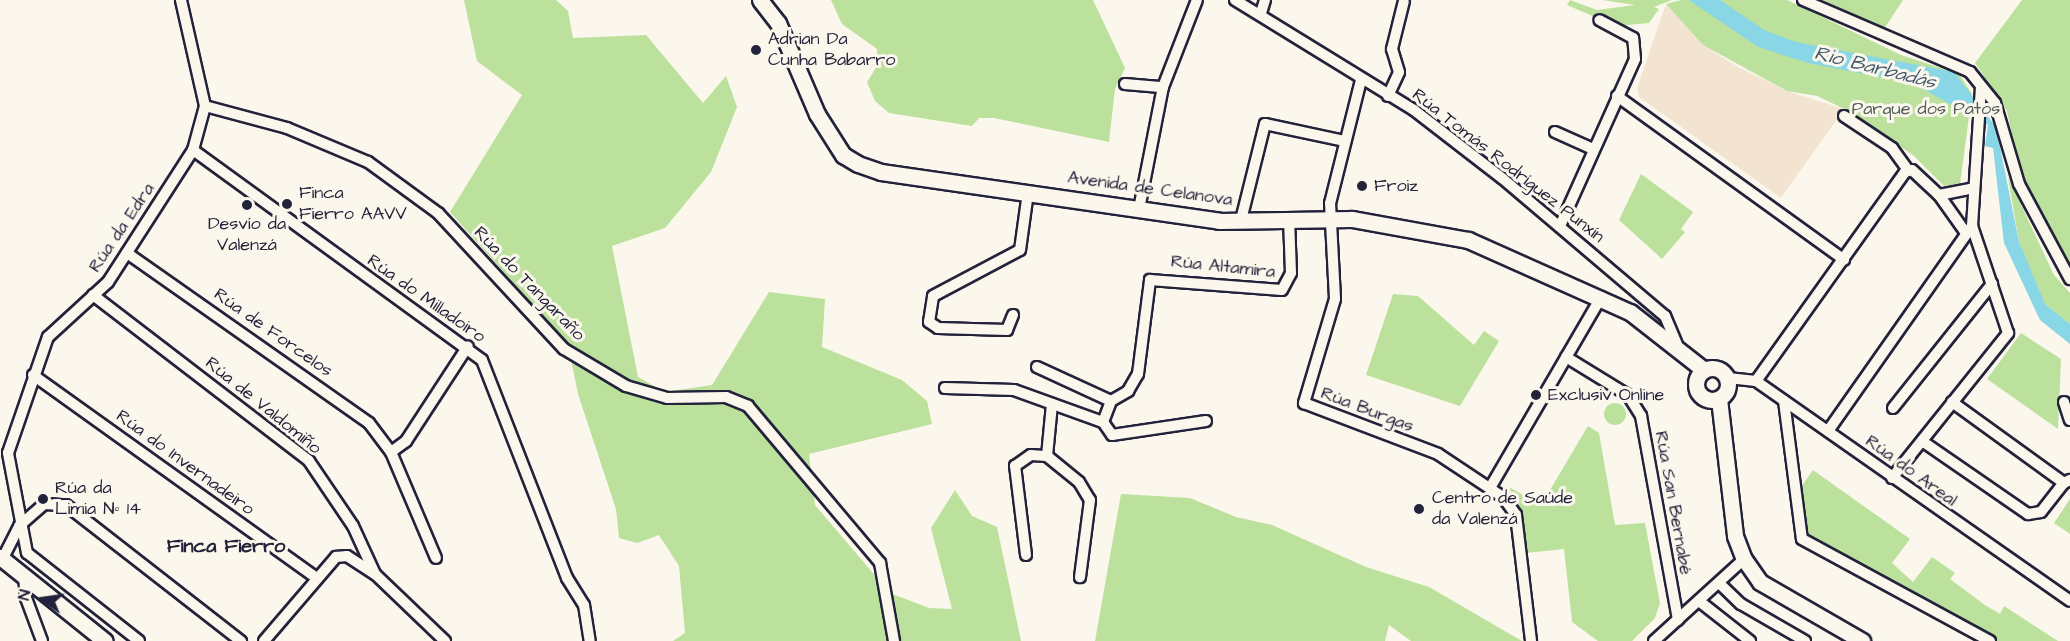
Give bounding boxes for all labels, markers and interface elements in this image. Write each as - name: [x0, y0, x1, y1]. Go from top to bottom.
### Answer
- place label: Adrian Da Cunha Babarro: [768, 29, 895, 72]
- water label: Rio Barbadás: [1812, 41, 1938, 95]
- marker: Adrian Da Cunha Babarro: [749, 43, 763, 57]
- street label: Rúa Tomás Rodríguez Punxín: [1408, 84, 1608, 248]
- park label: Parque dos Patos: [1852, 98, 2000, 120]
- street label: Avenida de Celanova: [1066, 167, 1234, 211]
- place label: Froiz: [1374, 175, 1418, 197]
- street label: Rúa da Edra: [84, 179, 160, 277]
- marker: Froiz: [1355, 179, 1369, 193]
- place label: Finca Fierro AAVV: [299, 183, 407, 226]
- marker: Finca Fierro AAVV: [280, 197, 294, 211]
- marker: Desvío da Valenzá: [240, 198, 254, 212]
- place label: Desvío da Valenzá: [208, 214, 286, 256]
- street label: Rúa do Tangaraño: [469, 222, 589, 346]
- street label: Rúa do Milladoiro: [363, 250, 489, 348]
- street label: Rúa Altamira: [1170, 251, 1276, 283]
- street label: Rúa de Forcelos: [209, 284, 337, 382]
- street label: Rúa de Valdomiño: [201, 353, 325, 459]
- street label: Rúa Burgas: [1318, 382, 1416, 438]
- place label: Exclusiv Online: [1548, 384, 1664, 406]
- marker: Exclusiv Online: [1529, 388, 1543, 402]
- street label: Rúa do Invernadeiro: [112, 406, 258, 520]
- street label: Rúa San Bernabé: [1650, 429, 1696, 577]
- street label: Rúa do Areal: [1861, 430, 1961, 512]
- place label: Rúa da Limia Nº 14: [55, 478, 141, 520]
- place label: Centro de Saúde da Valenzá: [1432, 488, 1573, 530]
- marker: Rúa da Limia Nº 14: [36, 492, 50, 506]
- marker: Centro de Saúde da Valenzá: [1410, 500, 1428, 518]
- district label: Finca Fierro: [167, 534, 285, 558]
- north arrow: [12, 569, 72, 629]
- text: N: [13, 588, 36, 602]

